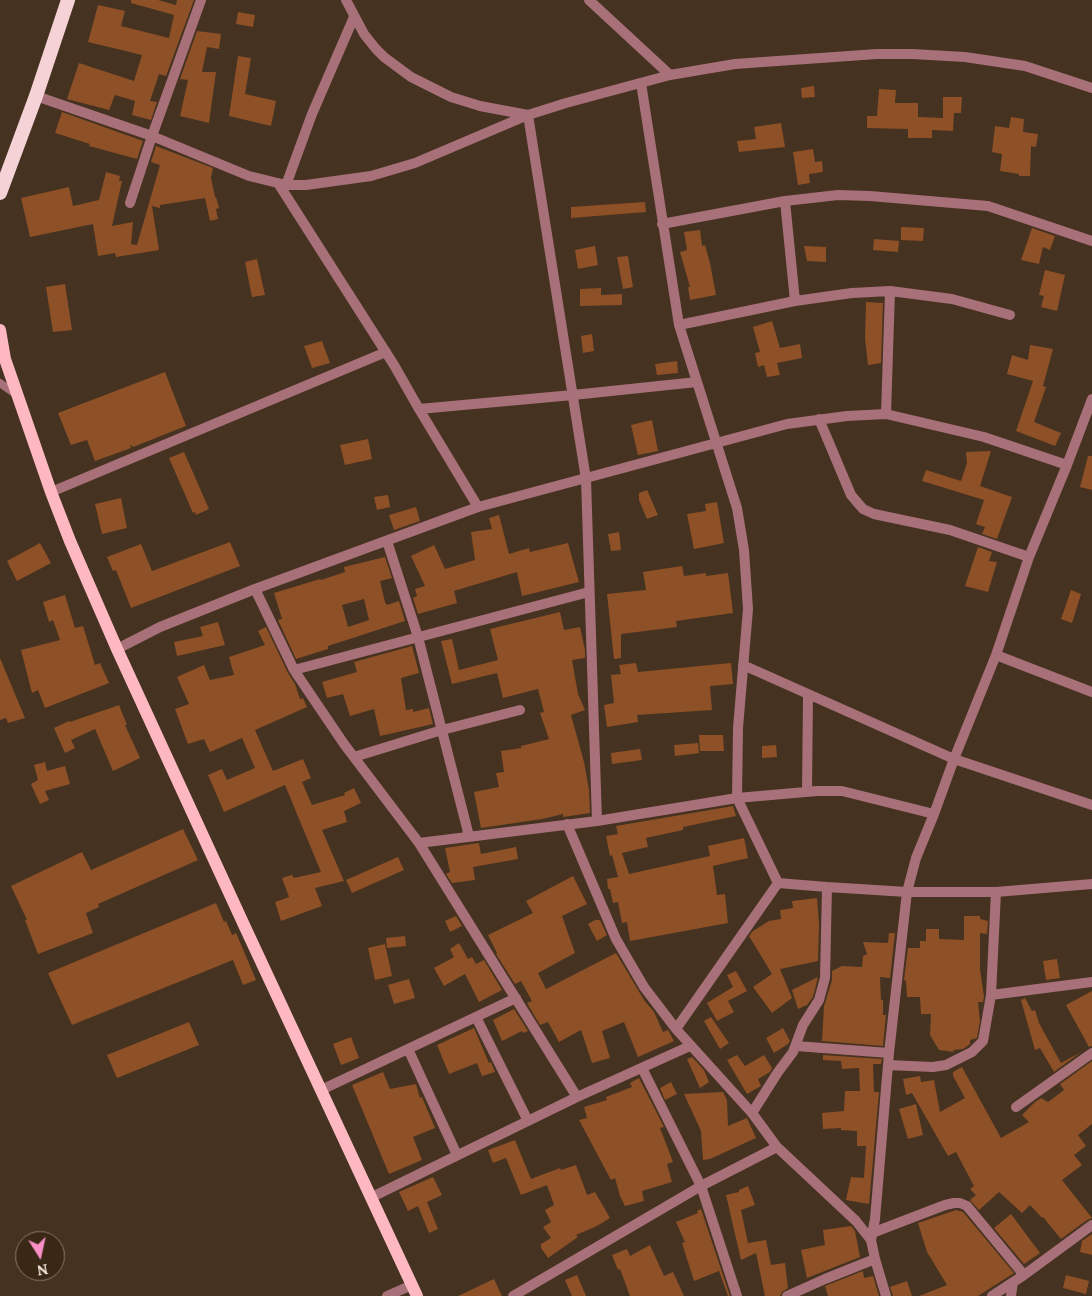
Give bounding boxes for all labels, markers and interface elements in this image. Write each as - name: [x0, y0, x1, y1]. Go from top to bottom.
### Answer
- north arrow: [15, 1231, 65, 1281]
- text: N: [36, 1260, 49, 1280]

